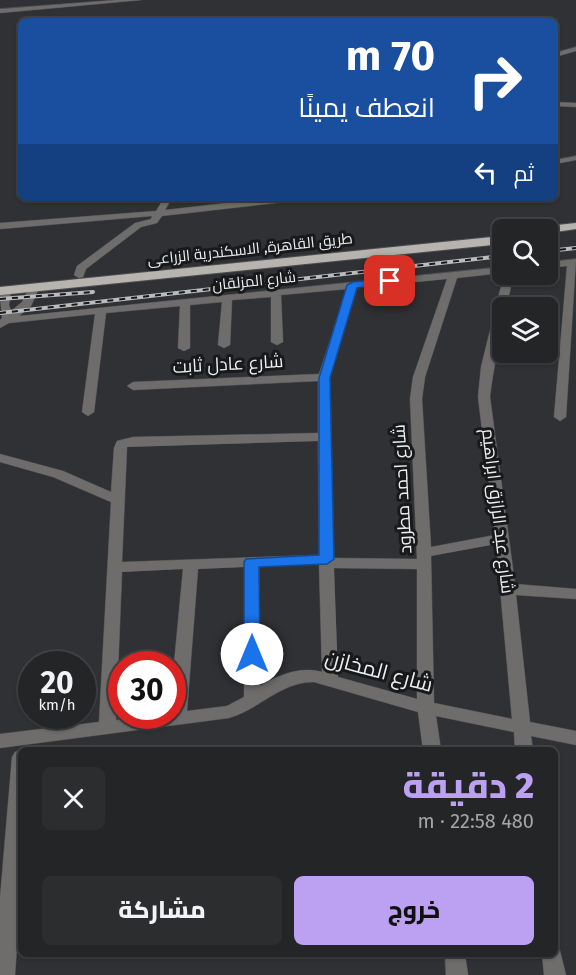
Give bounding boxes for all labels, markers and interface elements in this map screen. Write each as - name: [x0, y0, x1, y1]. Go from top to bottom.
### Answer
- text: 70 m: [346, 31, 435, 81]
- icon: right: [456, 42, 534, 120]
- text: انعطف يمينًا: [298, 92, 435, 124]
- icon: left: [469, 156, 502, 189]
- text: ثم: [514, 160, 534, 187]
- map controls: [492, 219, 558, 363]
- button: search: [492, 219, 558, 285]
- street label: طريق القاهرة, الاسكندرية الزراعى: [147, 229, 354, 270]
- pin: [364, 255, 415, 306]
- icon: arrive: [373, 264, 406, 297]
- street label: شارع المزلقان: [211, 268, 297, 296]
- button: layers: [492, 297, 558, 363]
- street label: شارع عادل ثابت: [172, 350, 284, 379]
- street label: شارع احمد مطرود: [388, 423, 417, 554]
- street label: شارع عبد الرازق ابراهيم: [476, 427, 519, 595]
- position arrow: [220, 622, 284, 686]
- street label: شارع المخازن: [322, 644, 436, 699]
- speed limit sign: 30: [108, 651, 186, 729]
- text: 20: [40, 665, 74, 701]
- text: km/h: [38, 696, 76, 714]
- text: 2 دقيقة: [402, 764, 534, 808]
- button: close: [42, 767, 105, 830]
- text: 480 m · 22:58: [418, 809, 534, 833]
- button: مشاركة: [42, 876, 282, 945]
- button: خروج: [294, 876, 534, 945]

